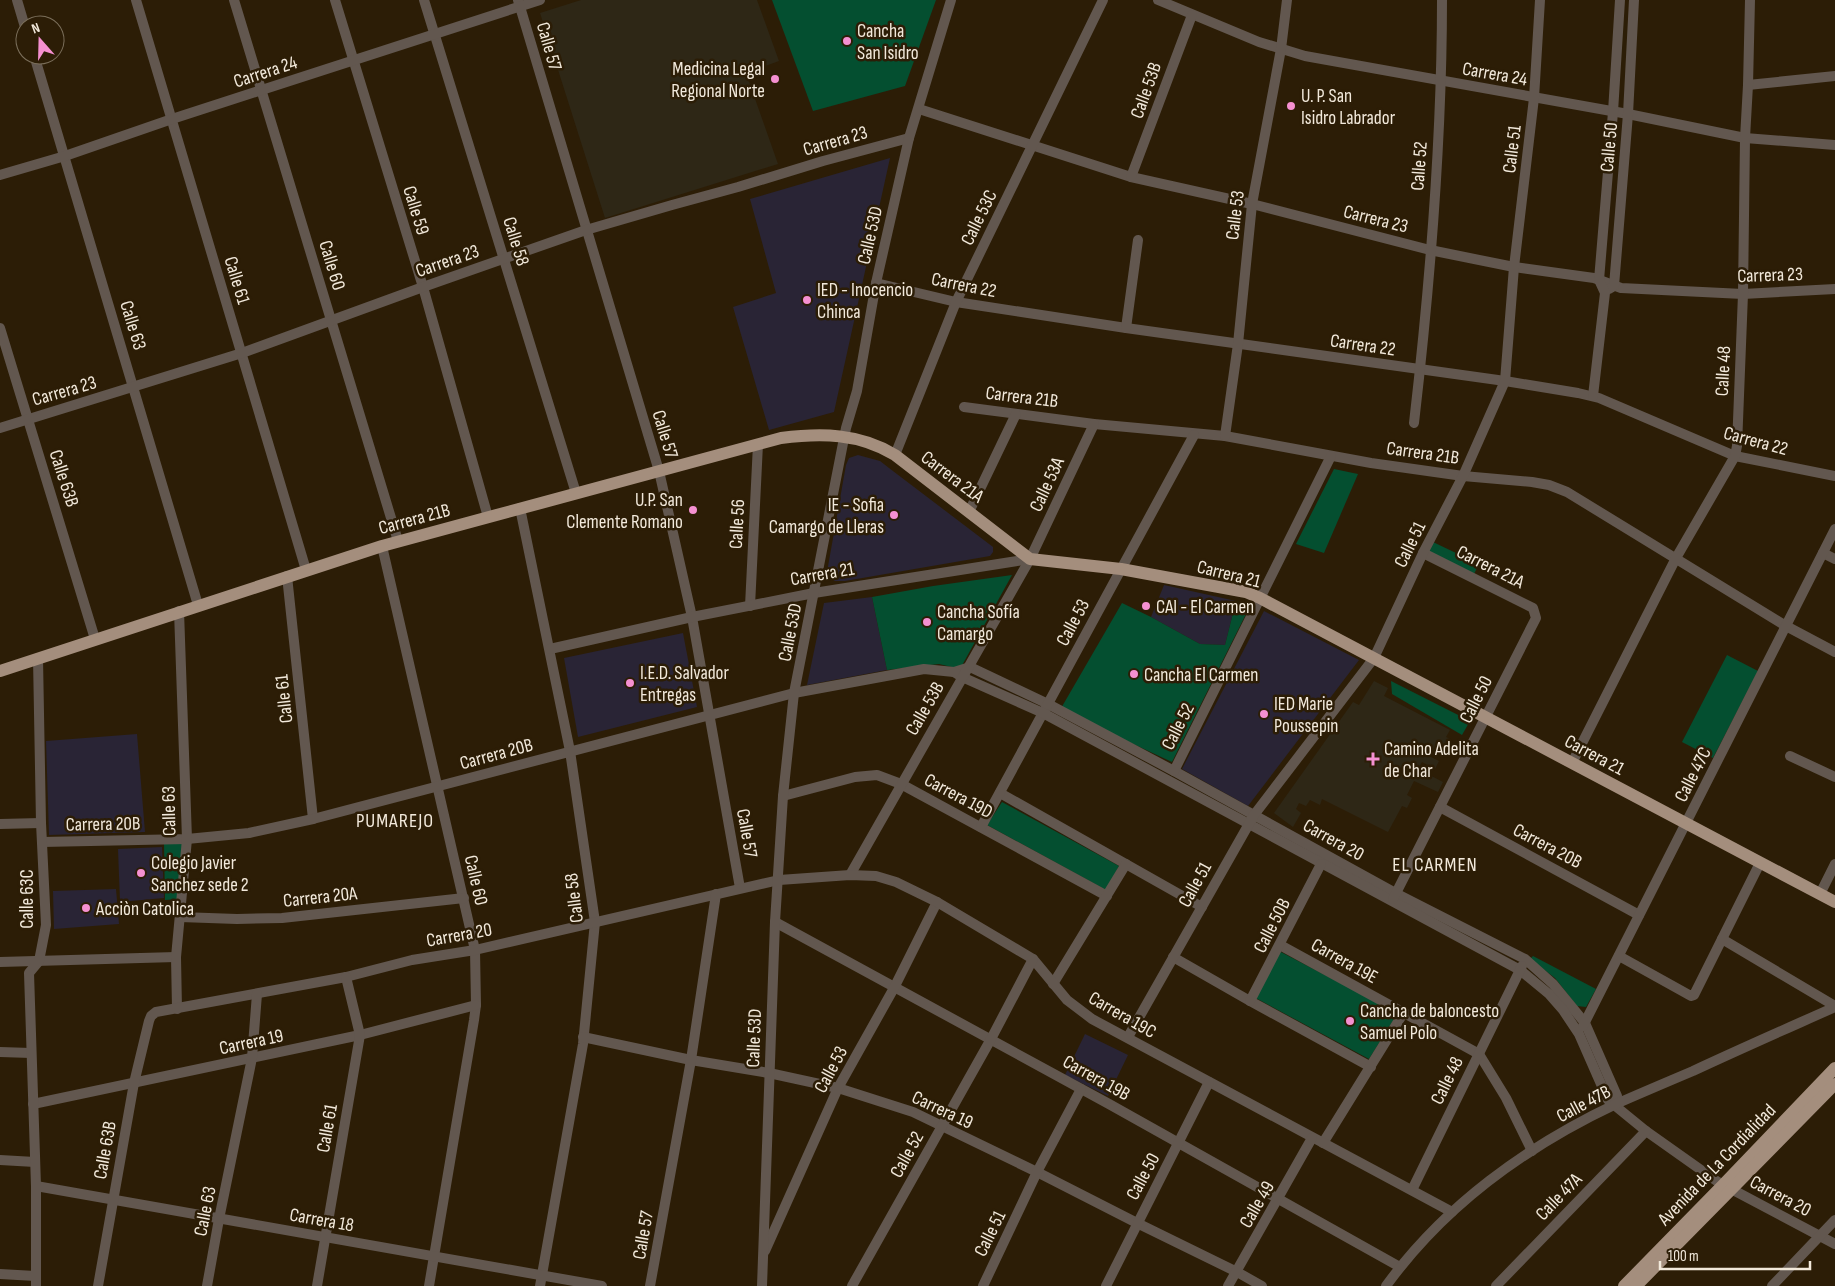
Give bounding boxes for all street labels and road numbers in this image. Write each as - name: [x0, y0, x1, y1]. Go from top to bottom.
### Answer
- street label: Calle 57: [531, 20, 566, 74]
- street label: Carrera 24: [231, 51, 300, 93]
- street label: Carrera 24: [1460, 57, 1529, 92]
- street label: Calle 53B: [1126, 59, 1167, 122]
- street label: Carrera 23: [801, 121, 870, 162]
- street label: Calle 50: [1596, 121, 1623, 173]
- street label: Calle 51: [1498, 124, 1527, 175]
- street label: Calle 52: [1406, 141, 1433, 192]
- street label: Calle 59: [397, 183, 434, 238]
- street label: Calle 53C: [956, 186, 1003, 249]
- street label: Calle 53: [1221, 189, 1250, 241]
- street label: Carrera 23: [1341, 200, 1410, 239]
- street label: Calle 53D: [853, 204, 888, 267]
- street label: Calle 58: [497, 214, 534, 269]
- street label: Calle 60: [313, 238, 350, 293]
- street label: Carrera 23: [413, 240, 482, 283]
- street label: Calle 61: [218, 254, 255, 308]
- street label: Carrera 23: [1737, 263, 1803, 288]
- street label: Carrera 22: [929, 268, 998, 303]
- street label: Calle 63: [114, 298, 151, 353]
- street label: Carrera 22: [1329, 330, 1397, 361]
- street label: Calle 48: [1711, 345, 1736, 397]
- street label: Carrera 23: [30, 371, 99, 412]
- street label: Carrera 21B: [984, 382, 1059, 413]
- street label: Calle 57: [646, 408, 683, 462]
- street label: Carrera 22: [1721, 422, 1790, 461]
- street label: Carrera 21B: [1385, 437, 1461, 470]
- street label: Carrera 21A: [916, 446, 989, 509]
- street label: Calle 63B: [44, 447, 84, 510]
- street label: Calle 53A: [1025, 453, 1070, 516]
- street label: Carrera 21B: [376, 499, 453, 540]
- street label: Calle 56: [725, 499, 750, 550]
- street label: Calle 51: [1389, 518, 1431, 571]
- street label: Carrera 21A: [1453, 541, 1529, 595]
- street label: Carrera 21: [1195, 555, 1263, 593]
- street label: Carrera 21: [789, 557, 856, 591]
- street label: Calle 53: [1052, 595, 1095, 650]
- street label: Calle 53D: [774, 601, 807, 663]
- street label: Calle 50: [1455, 672, 1498, 727]
- street label: Calle 61: [270, 673, 298, 724]
- street label: Calle 53B: [901, 678, 950, 740]
- street label: Calle 52: [1157, 699, 1200, 754]
- street label: Carrera 21: [1560, 730, 1628, 781]
- street label: Carrera 20B: [457, 734, 535, 775]
- street label: Calle 47C: [1670, 743, 1717, 806]
- street label: Carrera 19D: [920, 769, 997, 824]
- street label: Calle 63: [158, 786, 181, 836]
- street label: Calle 57: [731, 807, 762, 860]
- street label: Carrera 20B: [65, 812, 141, 837]
- street label: Carrera 20: [1299, 814, 1368, 866]
- street label: Carrera 20B: [1509, 819, 1586, 874]
- street label: Calle 60: [459, 853, 492, 908]
- street label: Calle 51: [1174, 858, 1217, 911]
- street label: Calle 63C: [16, 869, 39, 929]
- street label: Calle 58: [560, 872, 589, 924]
- street label: Carrera 20A: [282, 882, 359, 913]
- street label: Calle 50B: [1249, 894, 1296, 957]
- street label: Carrera 20: [425, 918, 494, 953]
- street label: Carrera 19E: [1307, 934, 1382, 989]
- street label: Carrera 19C: [1084, 987, 1160, 1044]
- street label: Calle 53D: [742, 1008, 767, 1068]
- street label: Carrera 19: [217, 1024, 285, 1060]
- street label: Calle 53: [810, 1042, 853, 1097]
- street label: Carrera 19B: [1059, 1050, 1134, 1106]
- street label: Calle 48: [1426, 1053, 1469, 1108]
- street label: Calle 47B: [1553, 1081, 1615, 1128]
- street label: Carrera 19: [908, 1086, 977, 1135]
- street label: Avenida de La Cordialidad: [1653, 1099, 1781, 1231]
- street label: Calle 61: [312, 1102, 343, 1154]
- street label: Calle 63B: [89, 1119, 122, 1181]
- street label: Calle 52: [885, 1128, 929, 1182]
- street label: Calle 50: [1121, 1149, 1165, 1204]
- street label: Calle 47A: [1531, 1168, 1588, 1226]
- street label: Carrera 20: [1746, 1171, 1815, 1222]
- street label: Calle 49: [1235, 1177, 1280, 1232]
- street label: Calle 63: [189, 1184, 222, 1238]
- street label: Carrera 18: [288, 1204, 356, 1237]
- street label: Calle 51: [969, 1207, 1011, 1260]
- street label: Calle 57: [628, 1209, 659, 1261]

